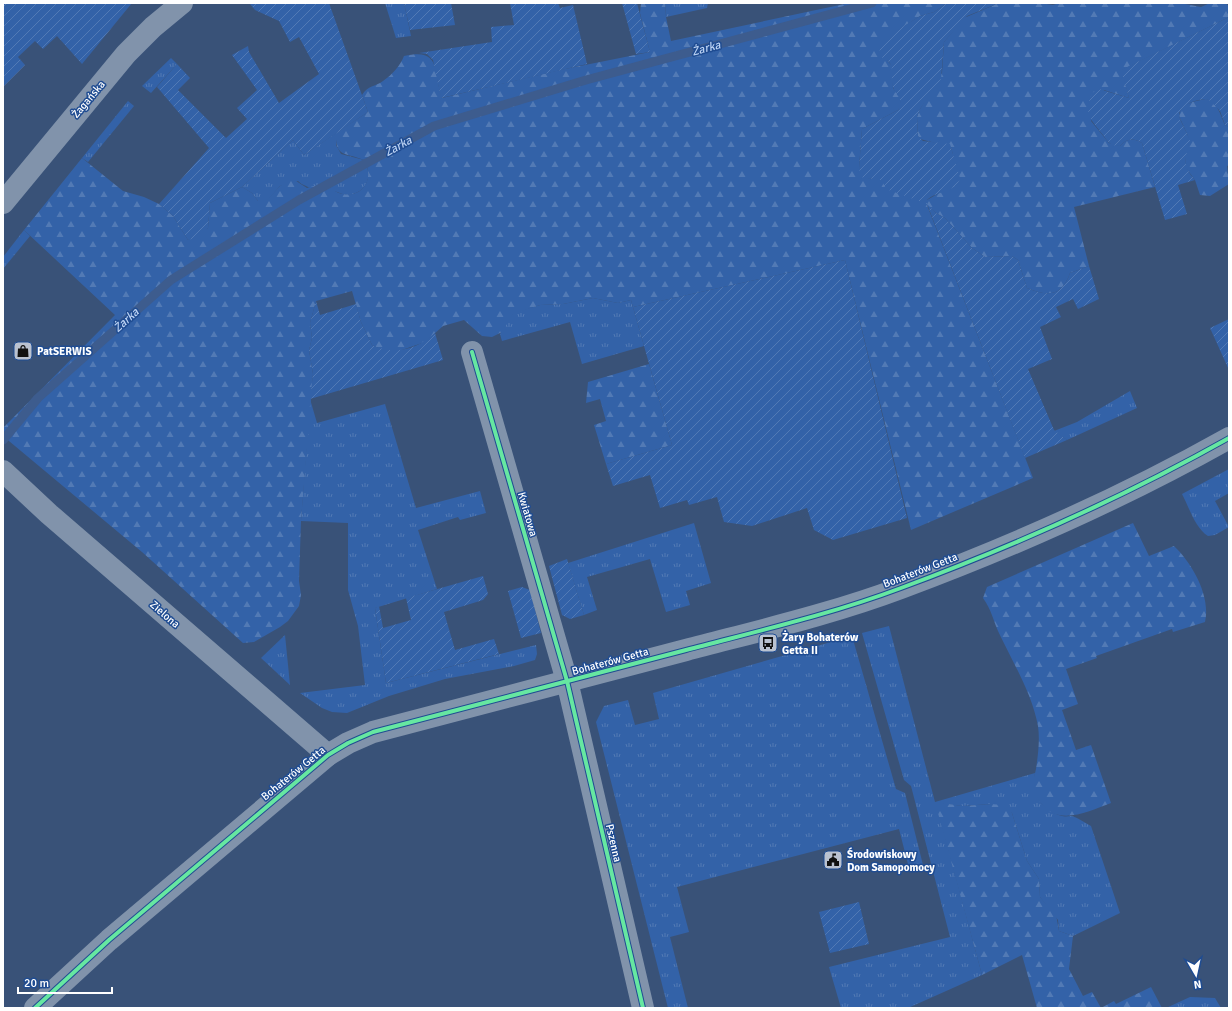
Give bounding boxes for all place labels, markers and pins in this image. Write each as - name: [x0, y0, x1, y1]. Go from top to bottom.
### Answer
- shop icon: PatSERWIS: [12, 340, 34, 362]
- place label: PatSERWIS: [37, 345, 92, 358]
- place label: Żary Bohaterów Getta II: [782, 630, 859, 657]
- bus stop icon: Żary Bohaterów Getta II: [757, 632, 779, 654]
- place label: Środowiskowy Dom Samopomocy: [847, 847, 935, 874]
- public building icon: Środowiskowy Dom Samopomocy: [822, 849, 844, 871]

